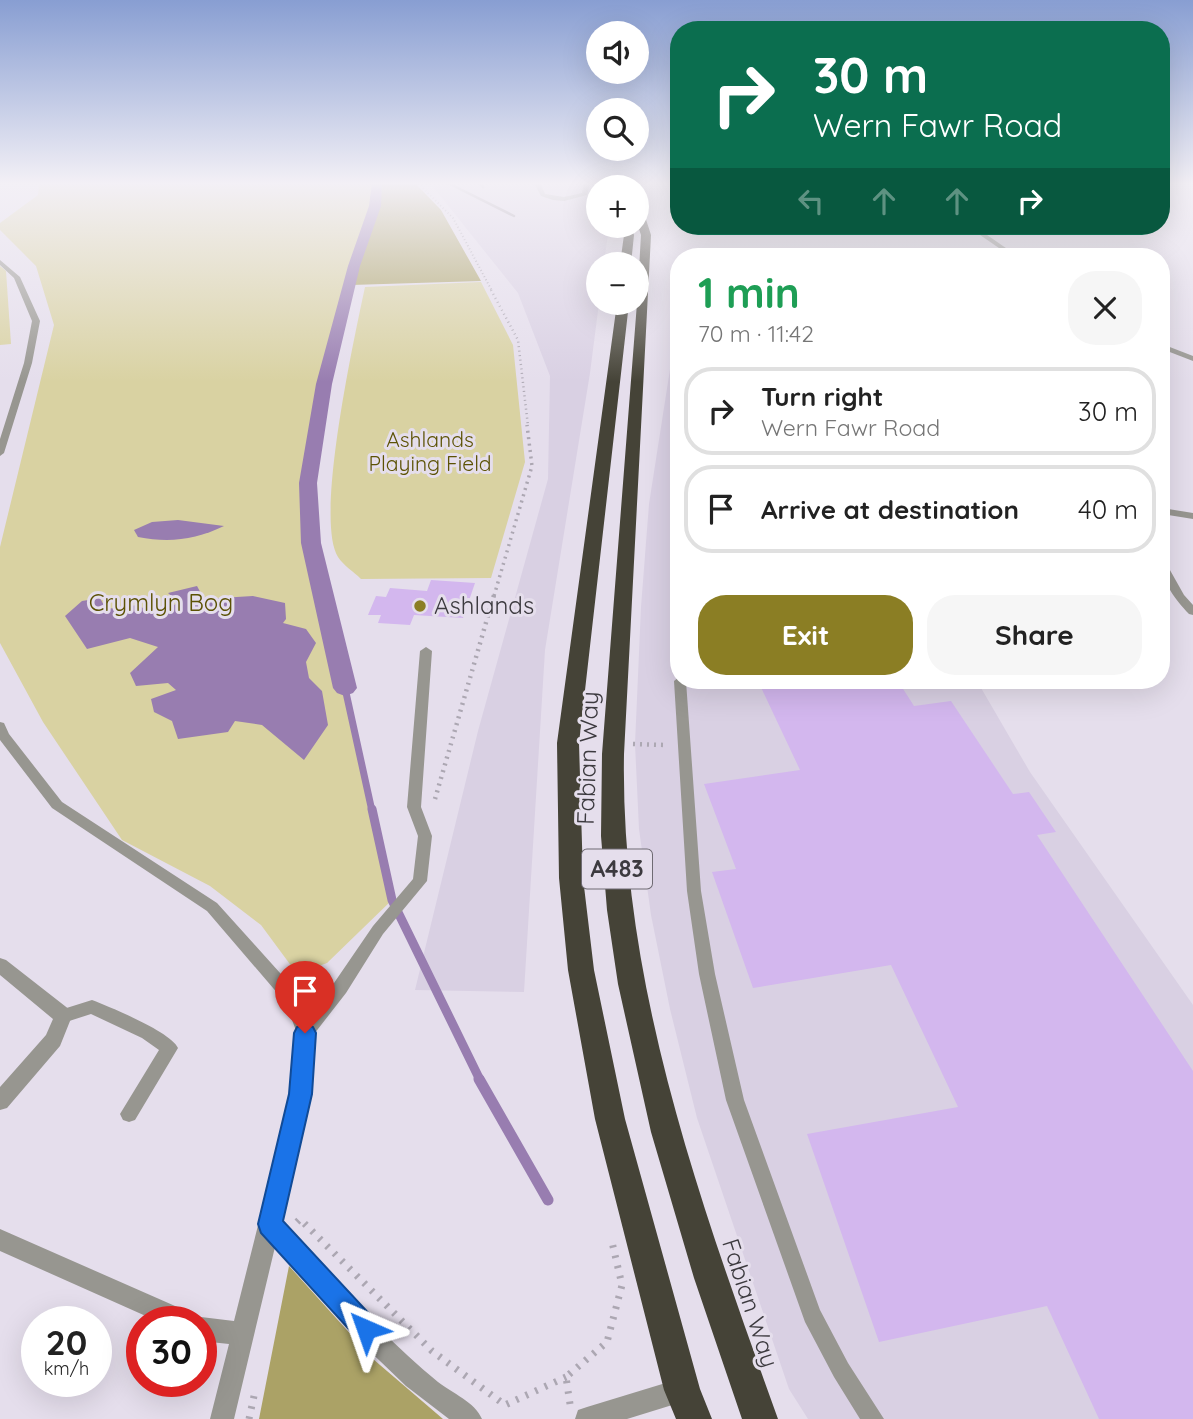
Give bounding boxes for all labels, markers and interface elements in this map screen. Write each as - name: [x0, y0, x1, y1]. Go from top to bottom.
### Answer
- map controls: [586, 21, 649, 315]
- button: sound: [586, 21, 649, 84]
- text: 30 m: [813, 44, 928, 105]
- icon: right: [698, 49, 789, 140]
- button: search: [586, 98, 649, 161]
- text: Wern Fawr Road: [813, 105, 1062, 145]
- button: +: [586, 175, 649, 238]
- icon: left: [792, 182, 830, 220]
- icon: ahead: [865, 182, 903, 220]
- icon: ahead: [938, 182, 976, 220]
- icon: right: [1011, 182, 1049, 220]
- button: −: [586, 252, 649, 315]
- text: 1 min: [698, 266, 800, 319]
- button: close: [1068, 271, 1142, 345]
- text: 70 m · 11:42: [698, 319, 814, 348]
- text: Turn right: [761, 380, 883, 413]
- icon: right: [702, 392, 740, 430]
- text: 30 m: [1078, 395, 1138, 428]
- text: Wern Fawr Road: [761, 413, 940, 442]
- park label: Ashlands Playing Field: [368, 426, 492, 476]
- icon: arrive: [702, 490, 740, 528]
- text: Arrive at destination: [761, 493, 1019, 526]
- text: 40 m: [1078, 493, 1138, 526]
- park label: Crymlyn Bog: [89, 587, 233, 617]
- place label: Ashlands: [434, 590, 534, 620]
- button: Exit: [698, 595, 913, 675]
- button: Share: [927, 595, 1142, 675]
- marker: Ashlands: [412, 598, 428, 614]
- street label: Fabian Way: [570, 691, 604, 825]
- road number: A483: [582, 849, 652, 888]
- pin: [275, 961, 335, 1033]
- icon: arrive: [286, 972, 324, 1010]
- street label: Fabian Way: [716, 1235, 786, 1371]
- position arrow: [329, 1292, 403, 1366]
- speed limit sign: 30: [126, 1306, 217, 1397]
- text: 20: [46, 1320, 87, 1364]
- text: km/h: [44, 1357, 89, 1380]

